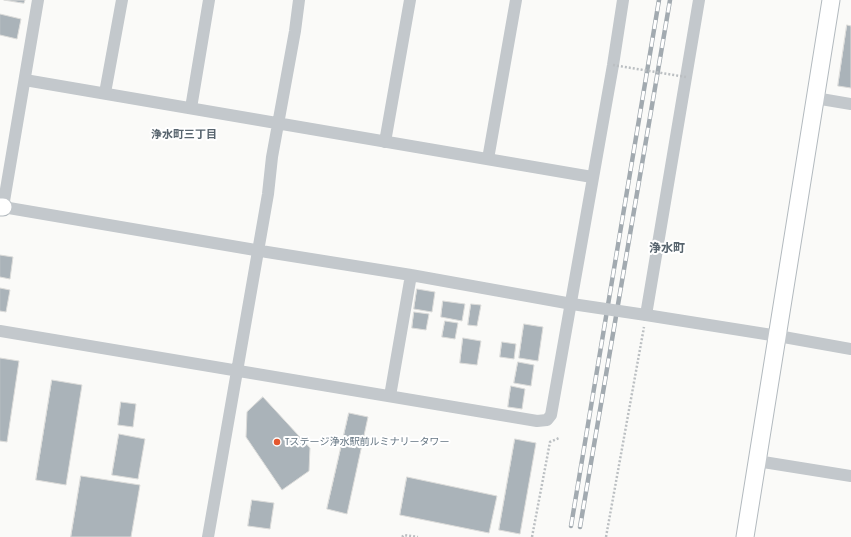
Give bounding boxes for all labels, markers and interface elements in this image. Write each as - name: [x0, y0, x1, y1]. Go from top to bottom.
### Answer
- district label: 浄水町三丁目: [151, 128, 217, 142]
- district label: 浄水町: [649, 241, 685, 255]
- place label: Tステージ浄水駅前ルミナリータワー: [285, 436, 449, 448]
- marker: Tステージ浄水駅前ルミナリータワー: [272, 437, 282, 447]

